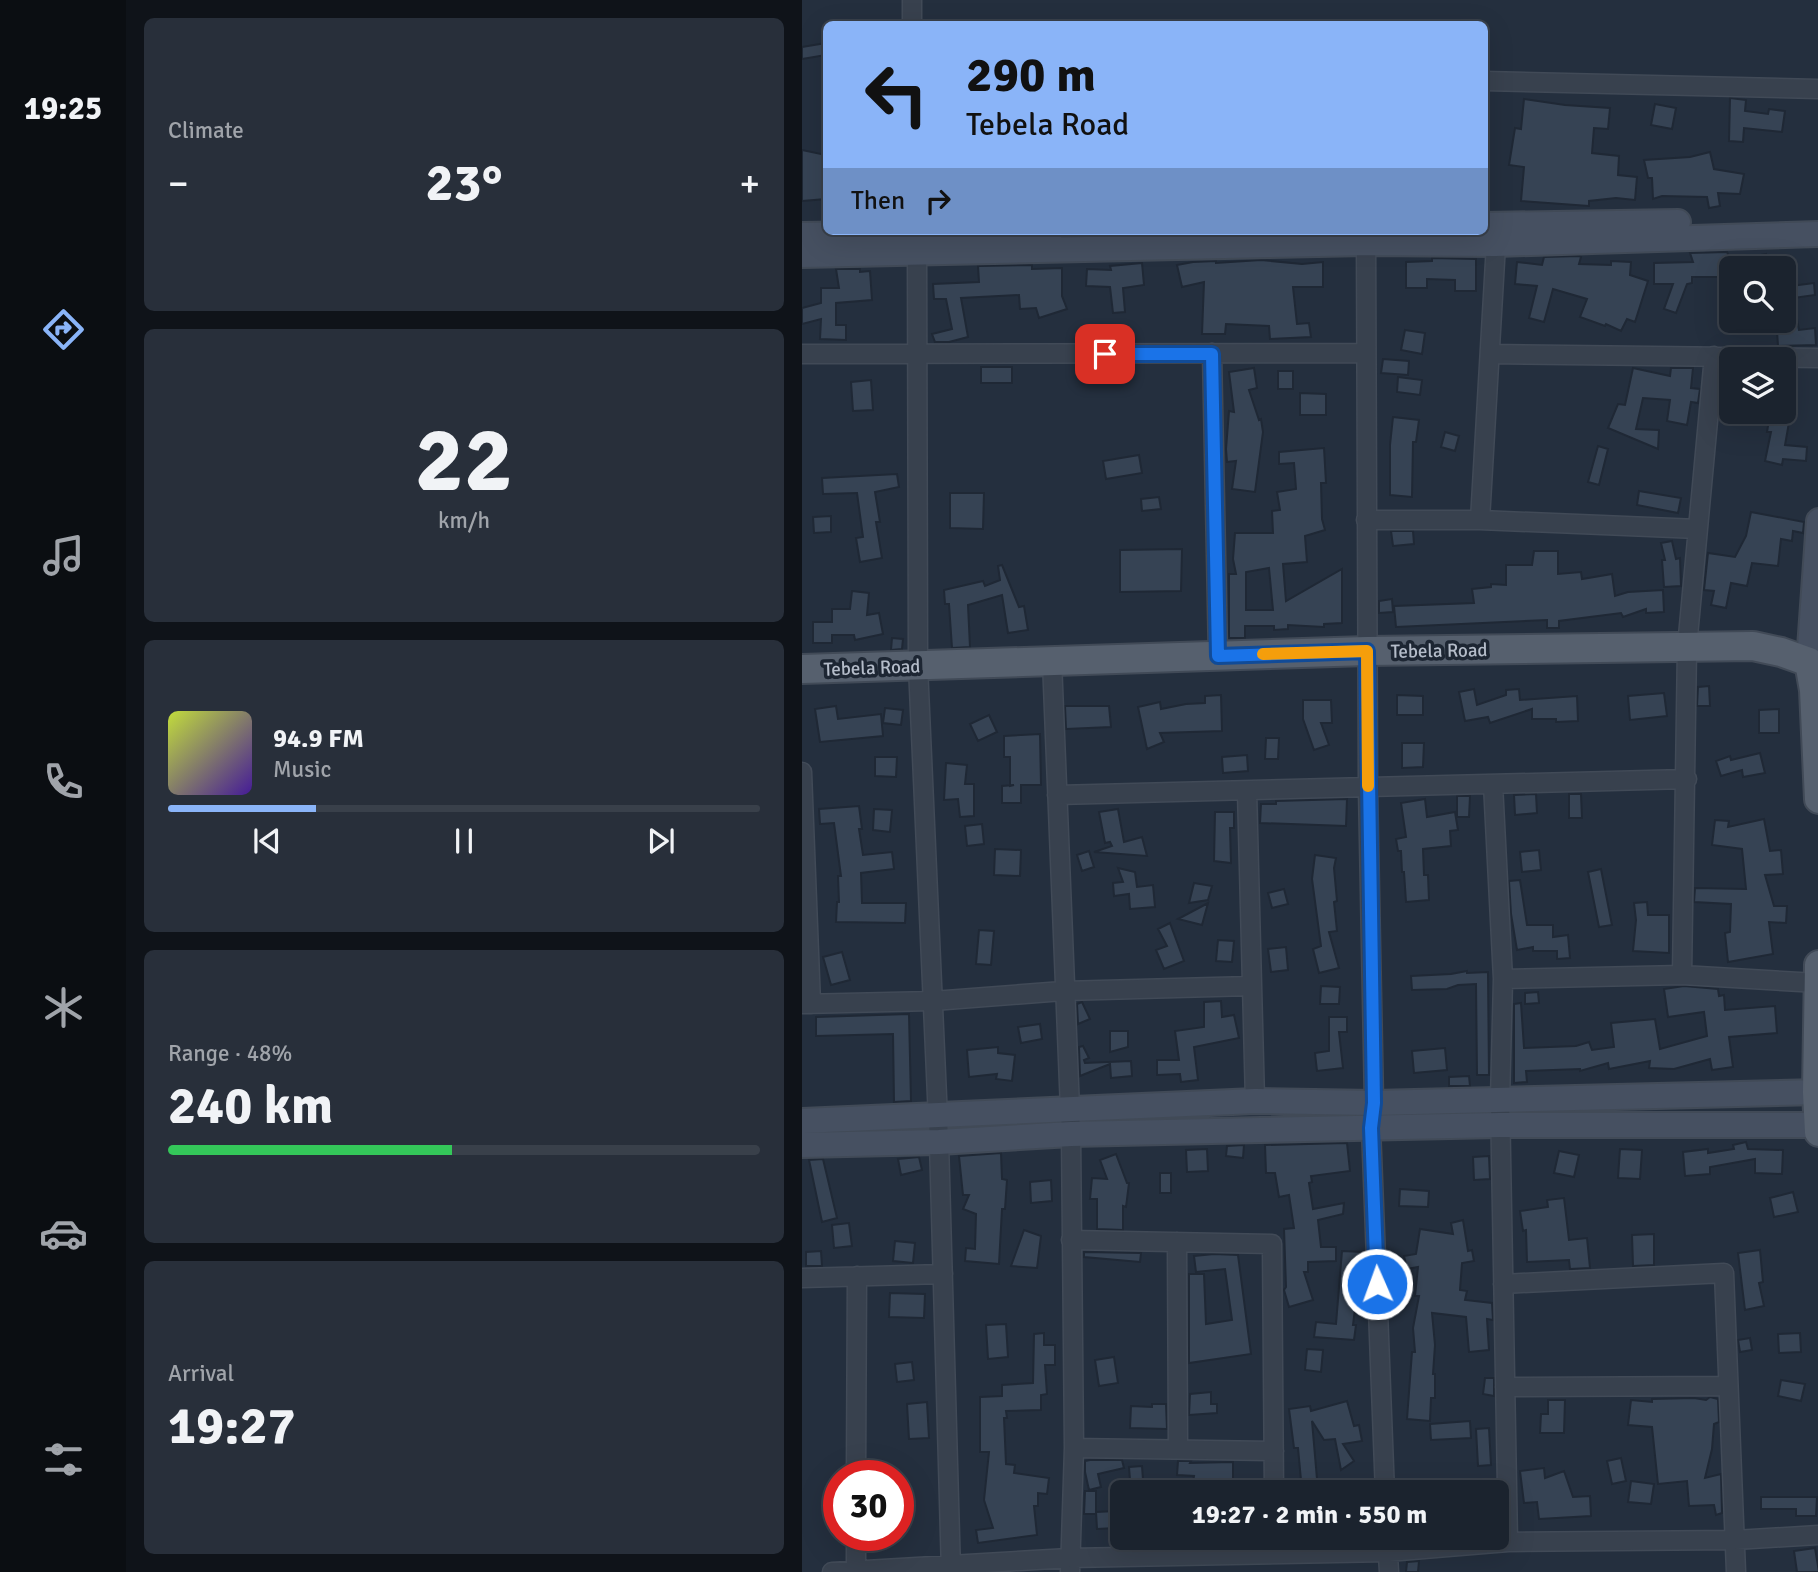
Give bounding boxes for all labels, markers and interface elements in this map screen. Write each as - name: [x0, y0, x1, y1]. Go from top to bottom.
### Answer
- text: 290 m: [966, 45, 1096, 105]
- icon: left: [851, 49, 942, 140]
- text: 19:25: [24, 89, 102, 128]
- text: Tebela Road: [966, 105, 1129, 144]
- text: Climate: [168, 116, 244, 145]
- text: 23°: [426, 151, 502, 215]
- text: −: [168, 160, 189, 207]
- text: +: [739, 160, 760, 207]
- icon: right: [919, 182, 957, 220]
- text: Then: [851, 185, 905, 217]
- map controls: [1719, 256, 1796, 424]
- button: search: [1719, 256, 1796, 333]
- icon: directions: [39, 305, 88, 354]
- pin: [1075, 324, 1135, 384]
- icon: arrive: [1086, 335, 1124, 373]
- button: layers: [1719, 347, 1796, 424]
- text: 22: [415, 404, 513, 517]
- text: km/h: [438, 506, 490, 535]
- icon: music: [39, 531, 88, 580]
- street label: Tebela Road: [1390, 638, 1488, 664]
- street label: Tebela Road: [823, 654, 921, 682]
- text: 94.9 FM: [273, 723, 364, 755]
- text: Music: [273, 755, 331, 784]
- icon: phone: [39, 757, 88, 806]
- icon: previous: [248, 822, 286, 860]
- icon: pause: [445, 822, 483, 860]
- icon: next: [642, 822, 680, 860]
- icon: climate: [39, 983, 88, 1032]
- text: Range · 48%: [168, 1039, 292, 1068]
- text: 240 km: [168, 1074, 333, 1138]
- icon: car: [39, 1209, 88, 1258]
- position arrow: [1340, 1247, 1414, 1321]
- text: Arrival: [168, 1359, 234, 1388]
- text: 19:27: [168, 1394, 296, 1458]
- icon: filters: [39, 1435, 88, 1484]
- speed limit sign: 30: [823, 1460, 914, 1551]
- text: 19:27 · 2 min · 550 m: [1192, 1499, 1427, 1531]

